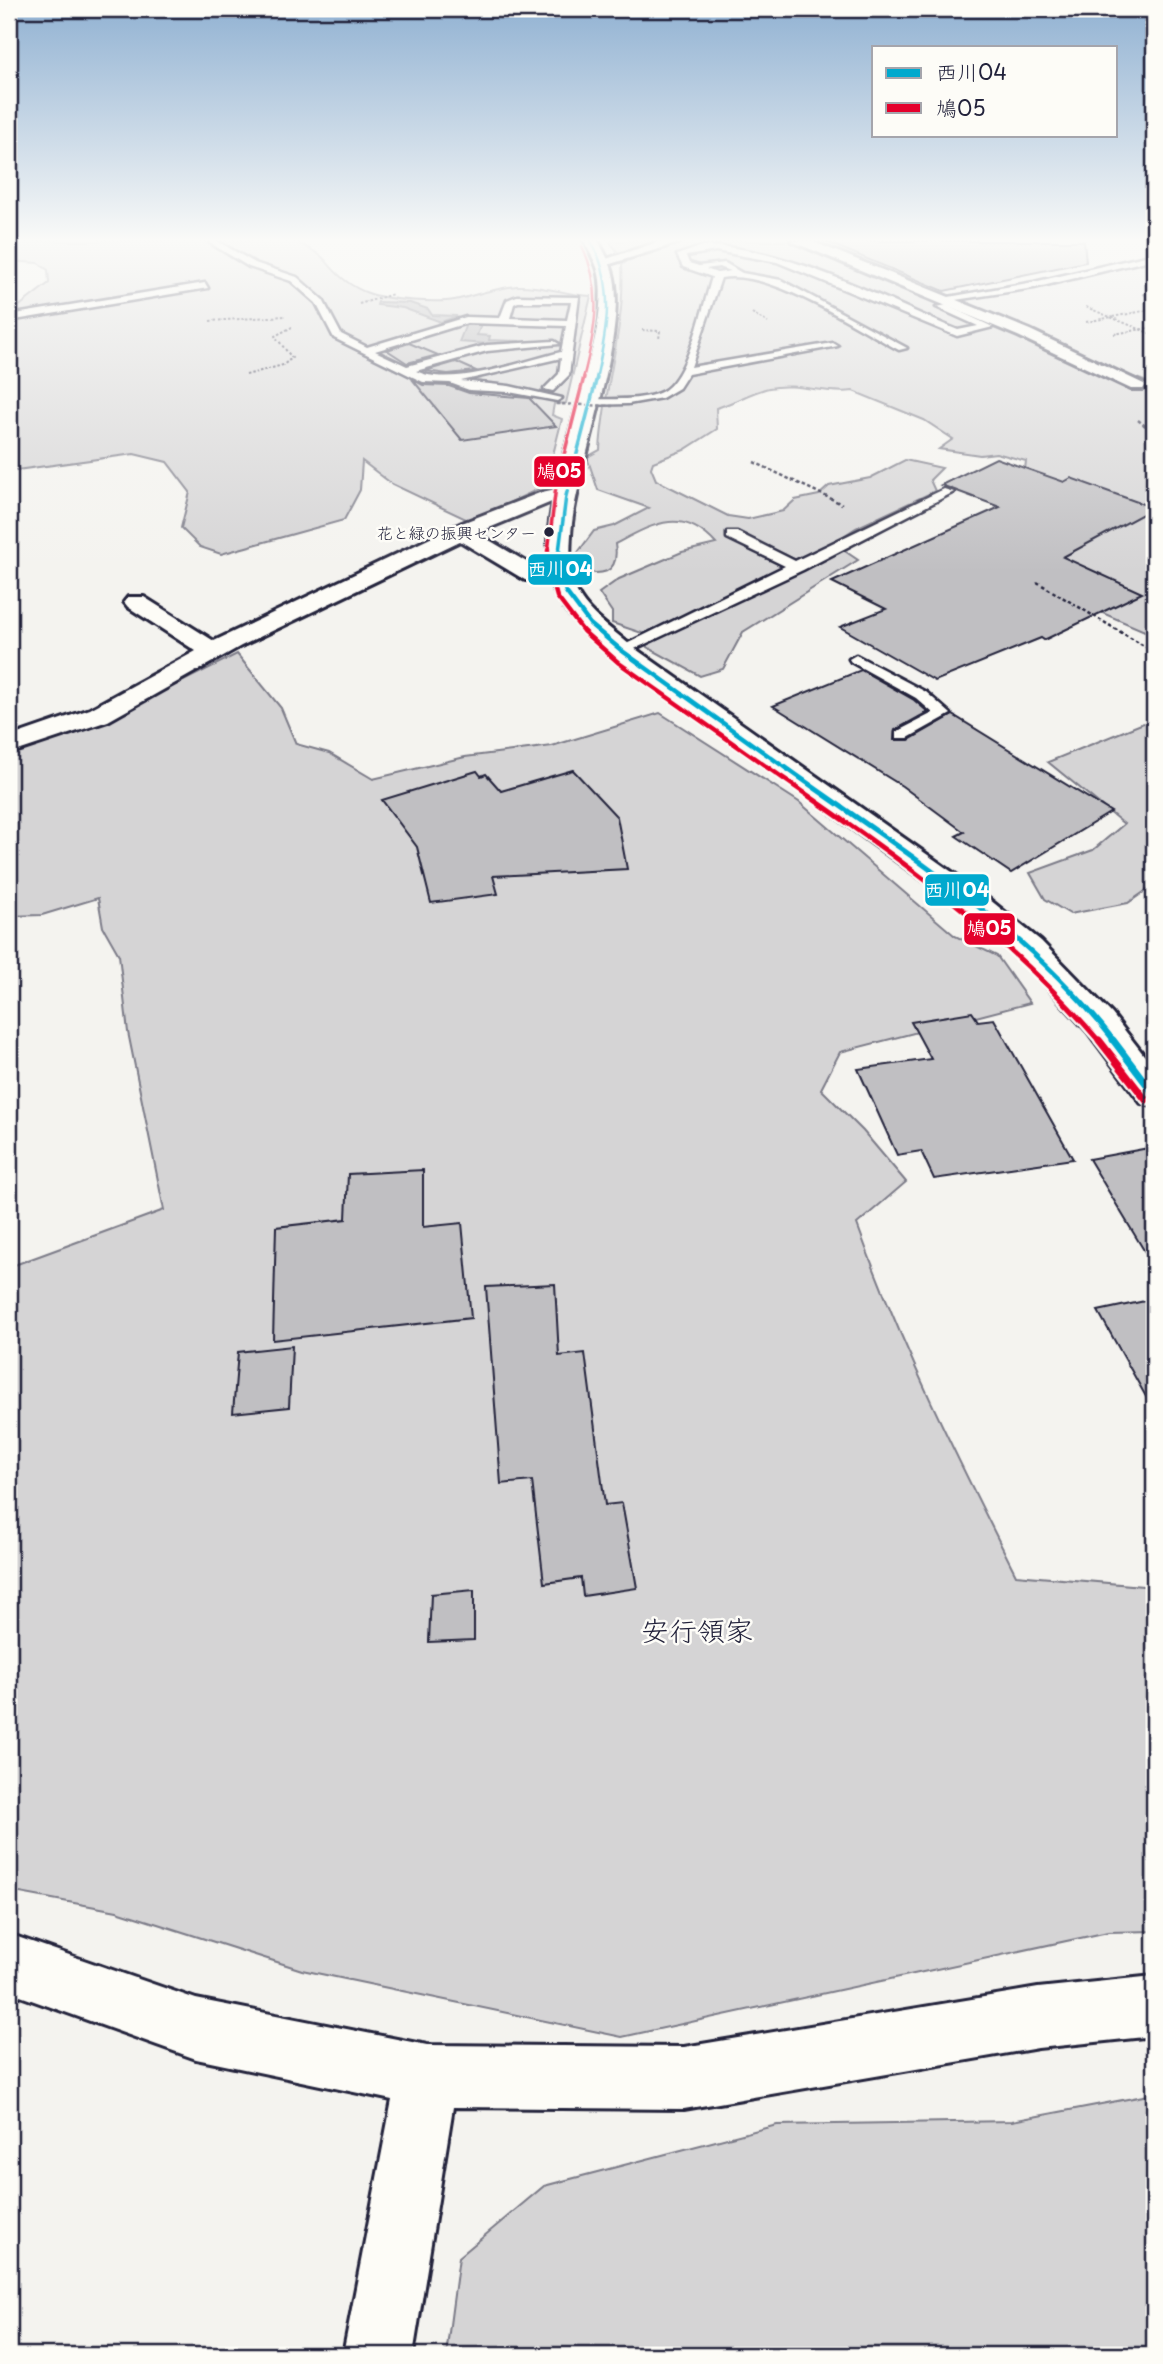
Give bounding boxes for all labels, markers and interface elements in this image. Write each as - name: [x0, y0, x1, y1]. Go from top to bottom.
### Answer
- legend: [872, 46, 1118, 136]
- text: 西川04: [936, 55, 1007, 87]
- text: 鳩05: [936, 91, 986, 123]
- line badge: 鳩05: [533, 455, 586, 488]
- text: 鳩05: [536, 456, 582, 484]
- place label: 花と緑の振興センター: [377, 520, 536, 544]
- marker: 花と緑の振興センター: [542, 525, 556, 539]
- line badge: 西川04: [527, 553, 593, 586]
- text: 西川04: [527, 554, 593, 582]
- line badge: 西川04: [924, 873, 990, 907]
- text: 西川04: [924, 875, 990, 903]
- line badge: 鳩05: [963, 912, 1016, 946]
- text: 鳩05: [966, 913, 1012, 941]
- district label: 安行領家: [641, 1608, 753, 1651]

